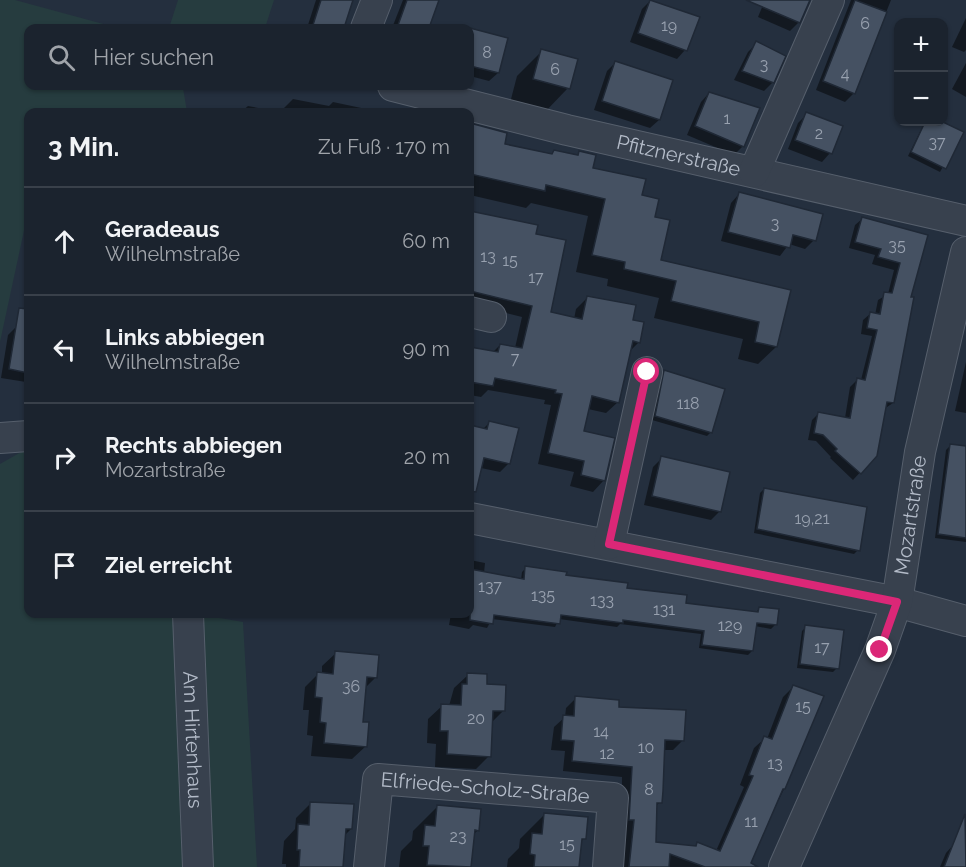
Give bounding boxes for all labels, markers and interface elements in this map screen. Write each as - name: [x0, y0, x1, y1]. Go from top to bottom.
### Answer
- house number: 6: [860, 14, 870, 33]
- house number: 19: [661, 16, 677, 35]
- map controls: [894, 18, 948, 126]
- button: +: [894, 18, 948, 72]
- search box: [24, 24, 474, 90]
- icon: search: [45, 41, 78, 74]
- house number: 8: [482, 43, 492, 62]
- text: Hier suchen: [93, 44, 214, 70]
- house number: 3: [760, 55, 768, 74]
- house number: 6: [550, 60, 560, 79]
- house number: 4: [841, 64, 850, 83]
- button: −: [894, 72, 948, 126]
- house number: 1: [724, 109, 731, 128]
- house number: 2: [815, 124, 823, 143]
- street label: Pfitznerstraße: [614, 130, 743, 181]
- text: 3 Min.: [48, 132, 119, 162]
- house number: 37: [928, 133, 946, 152]
- text: Zu Fuß · 170 m: [318, 135, 450, 159]
- house number: 3: [771, 214, 779, 233]
- text: Geradeaus: [105, 216, 220, 242]
- icon: ahead: [48, 225, 81, 258]
- text: 60 m: [402, 229, 450, 253]
- house number: 35: [888, 236, 906, 255]
- text: Wilhelmstraße: [105, 242, 240, 266]
- house number: 13: [480, 247, 496, 266]
- house number: 15: [502, 251, 518, 270]
- house number: 17: [528, 268, 544, 287]
- text: Links abbiegen: [105, 324, 265, 350]
- icon: left: [48, 333, 81, 366]
- text: 90 m: [403, 337, 450, 361]
- house number: 7: [511, 349, 520, 368]
- text: Wilhelmstraße: [105, 350, 240, 374]
- route start: [633, 358, 659, 384]
- house number: 118: [676, 394, 700, 413]
- text: Rechts abbiegen: [105, 432, 282, 458]
- icon: right: [48, 441, 81, 474]
- text: 20 m: [404, 445, 450, 469]
- street label: Mozartstraße: [889, 454, 931, 577]
- text: Mozartstraße: [105, 458, 226, 482]
- house number: 19,21: [794, 509, 830, 528]
- icon: arrive: [48, 549, 81, 582]
- text: Ziel erreicht: [105, 552, 232, 578]
- house number: 137: [478, 577, 502, 596]
- house number: 135: [531, 586, 555, 605]
- house number: 133: [590, 591, 614, 610]
- house number: 131: [653, 600, 675, 619]
- house number: 129: [718, 616, 742, 635]
- route end: [866, 636, 892, 662]
- house number: 17: [814, 638, 830, 657]
- street label: Am Hirtenhaus: [178, 671, 208, 809]
- house number: 36: [342, 677, 360, 696]
- house number: 15: [795, 697, 811, 716]
- house number: 20: [467, 709, 485, 728]
- house number: 14: [593, 722, 609, 741]
- house number: 10: [638, 738, 654, 757]
- house number: 12: [599, 744, 615, 763]
- house number: 13: [767, 754, 783, 773]
- street label: Elfriede-Scholz-Straße: [380, 767, 591, 808]
- house number: 8: [644, 780, 654, 799]
- house number: 11: [744, 812, 758, 831]
- house number: 23: [450, 827, 466, 846]
- house number: 15: [559, 835, 575, 854]

